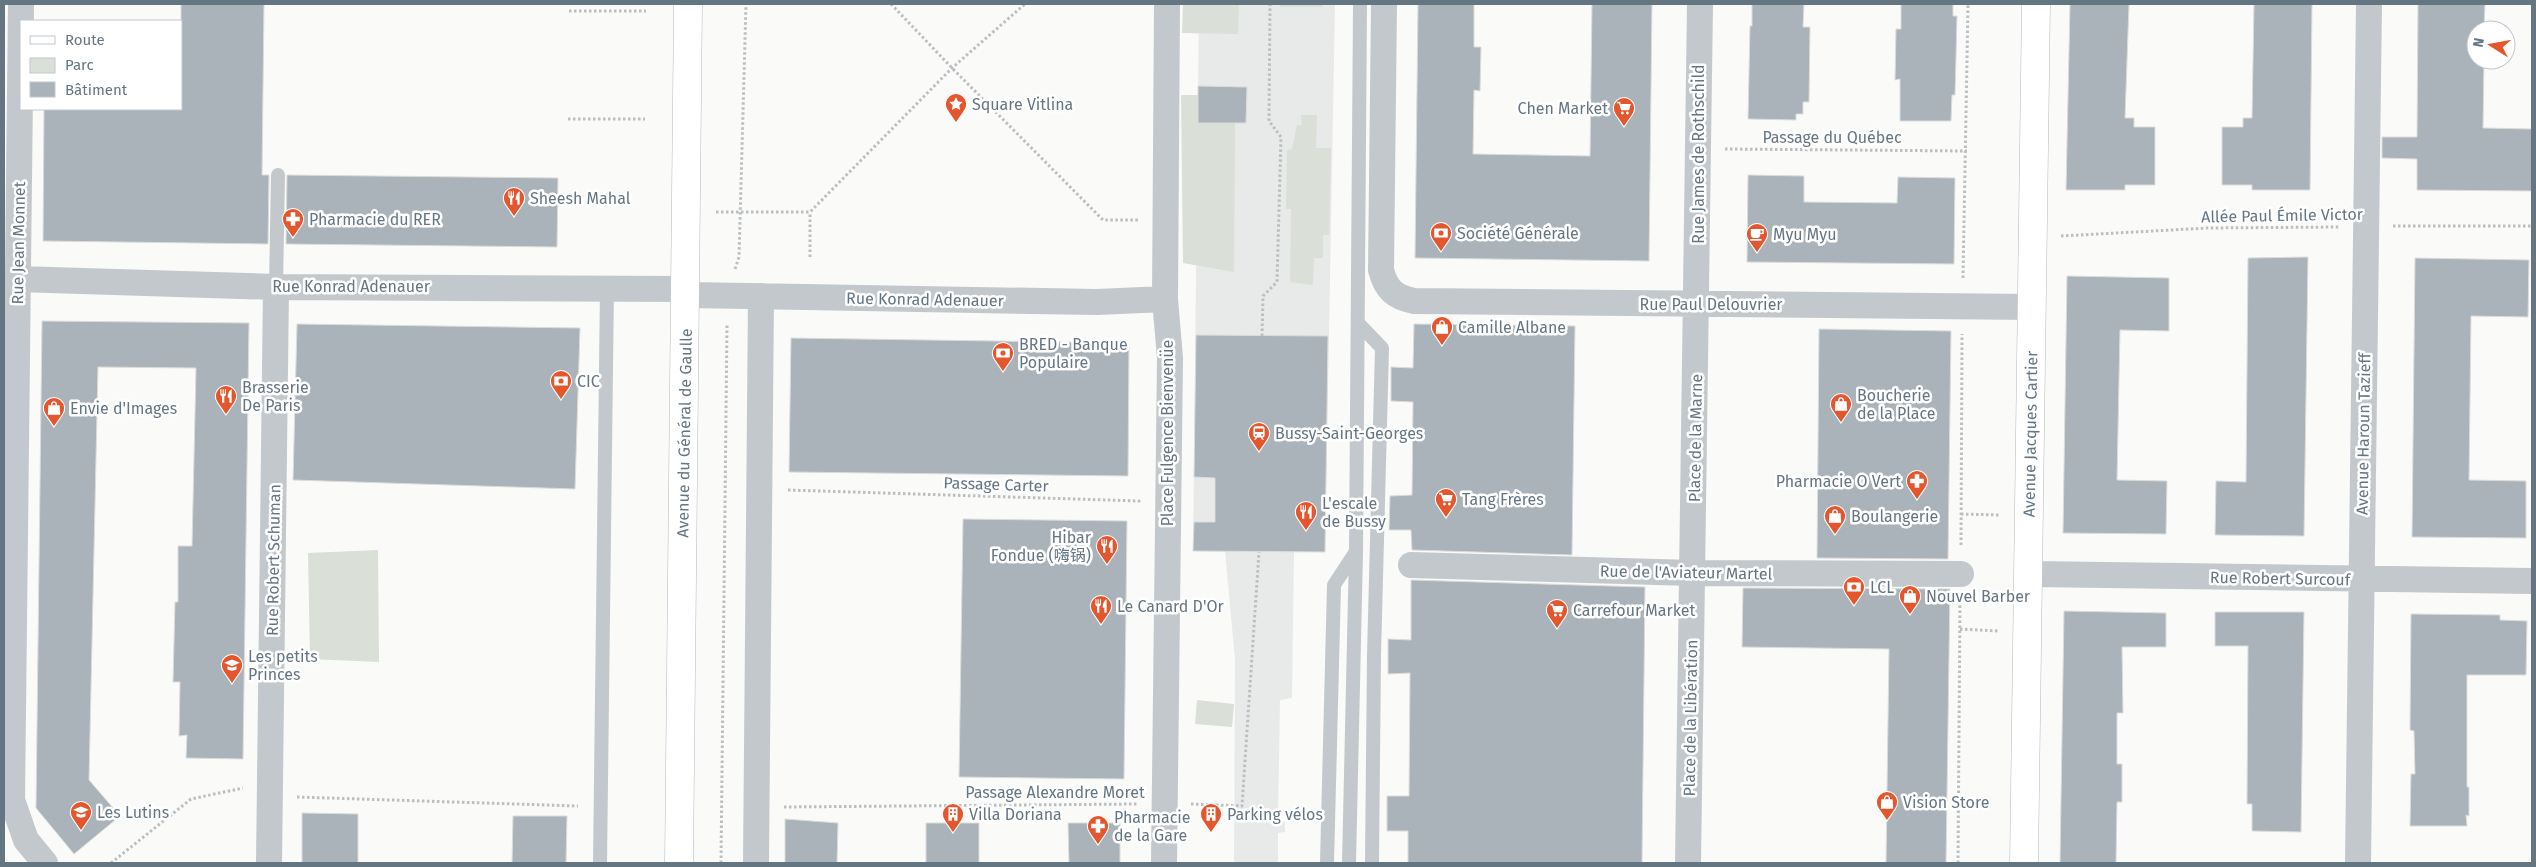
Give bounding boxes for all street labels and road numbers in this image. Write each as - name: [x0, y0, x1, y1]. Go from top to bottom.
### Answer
- street label: Rue James de Rothschild: [1689, 64, 1708, 244]
- street label: Passage du Québec: [1762, 128, 1902, 147]
- street label: Rue Jean Monnet: [8, 181, 29, 305]
- street label: Allée Paul Émile Victor: [2201, 204, 2364, 226]
- street label: Rue Konrad Adenauer: [272, 277, 431, 296]
- street label: Rue Konrad Adenauer: [846, 289, 1005, 310]
- street label: Rue Paul Delouvrier: [1639, 295, 1783, 314]
- street label: Avenue du Général de Gaulle: [673, 328, 696, 538]
- street label: Place Fulgence Bienvenüe: [1158, 340, 1177, 526]
- street label: Avenue Jacques Cartier: [2020, 350, 2041, 517]
- street label: Avenue Haroun Tazieff: [2353, 351, 2374, 515]
- street label: Place de la Marne: [1685, 374, 1706, 502]
- street label: Passage Carter: [943, 473, 1050, 496]
- street label: Rue Robert Schuman: [263, 484, 284, 636]
- street label: Rue de l'Aviateur Martel: [1600, 561, 1773, 584]
- street label: Rue Robert Surcouf: [2210, 568, 2352, 589]
- street label: Place de la Libération: [1680, 639, 1701, 797]
- street label: Passage Alexandre Moret: [965, 783, 1145, 802]

